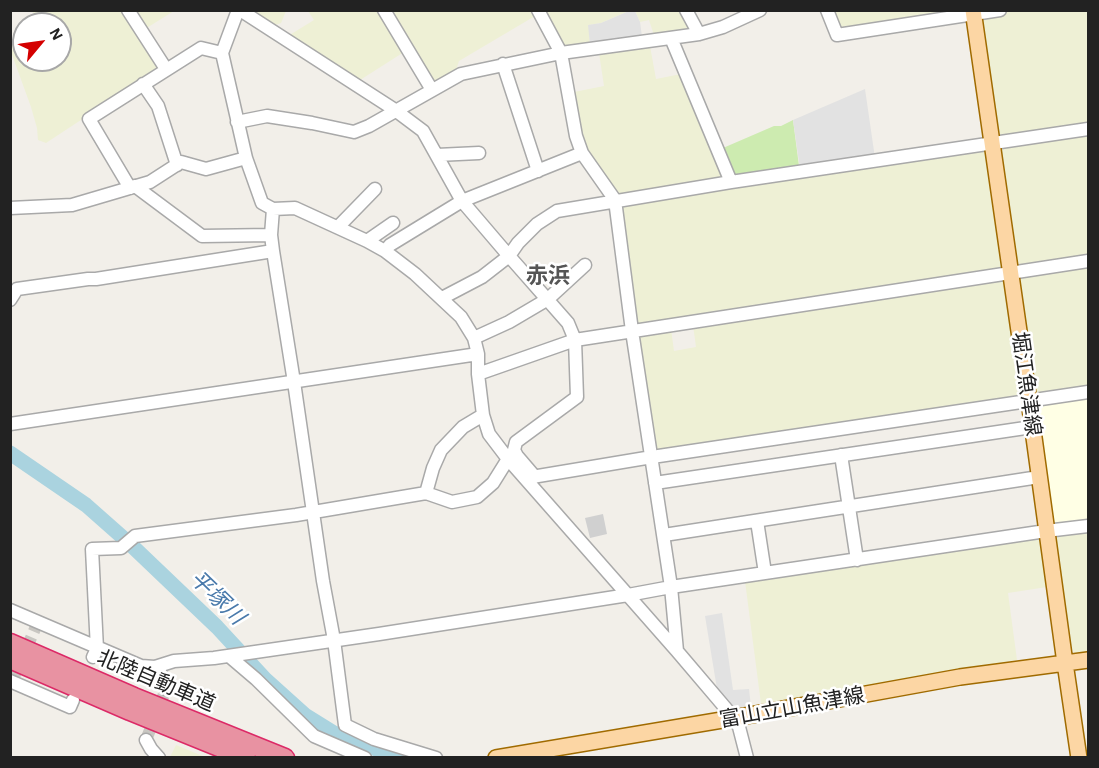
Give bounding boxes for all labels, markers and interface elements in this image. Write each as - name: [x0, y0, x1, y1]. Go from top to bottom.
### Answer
- north arrow: [12, 12, 72, 72]
- text: N: [46, 25, 66, 43]
- district label: 赤浜: [526, 263, 570, 289]
- street label: 堀江魚津線: [1006, 330, 1046, 438]
- water label: 平塚川: [184, 566, 250, 630]
- street label: 北陸自動車道: [93, 645, 219, 717]
- street label: 富山立山魚津線: [717, 683, 867, 733]

